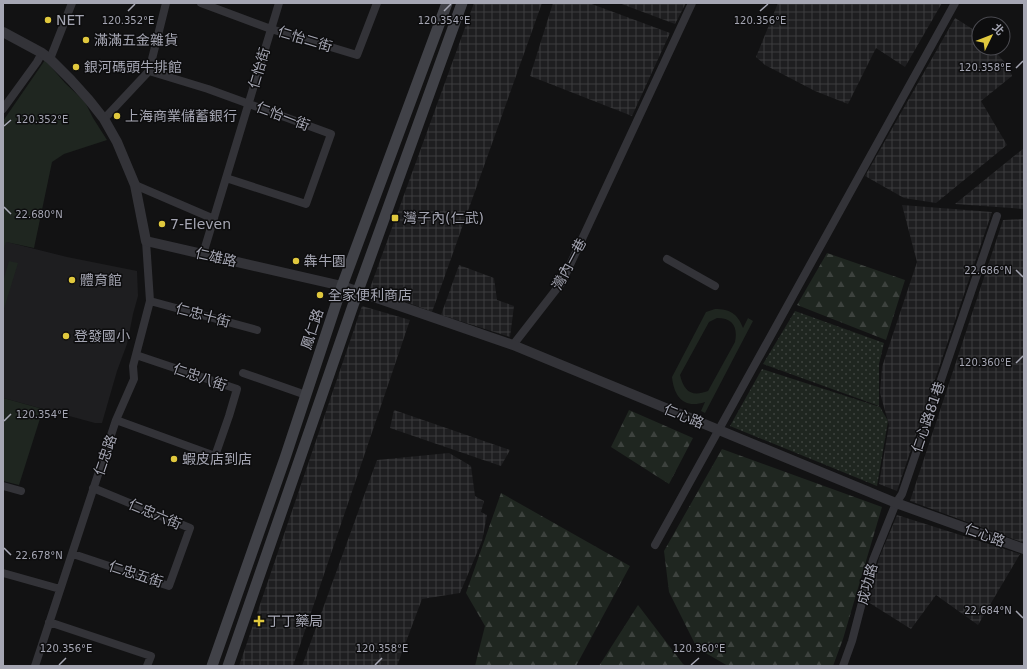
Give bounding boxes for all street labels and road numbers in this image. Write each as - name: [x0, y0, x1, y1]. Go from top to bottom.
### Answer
- street label: 仁怡二街: [276, 23, 334, 55]
- street label: 仁怡街: [245, 46, 273, 90]
- street label: 仁怡一街: [254, 98, 312, 134]
- street label: 灣內一巷: [549, 236, 589, 292]
- street label: 仁雄路: [194, 244, 238, 270]
- street label: 仁忠十街: [174, 300, 232, 330]
- street label: 鳳仁路: [298, 307, 326, 351]
- street label: 仁忠八街: [171, 360, 229, 394]
- street label: 仁心路81巷: [908, 379, 948, 455]
- street label: 仁心路: [662, 401, 706, 431]
- street label: 仁忠路: [91, 433, 119, 477]
- street label: 仁忠六街: [126, 496, 184, 532]
- street label: 仁心路: [963, 520, 1007, 550]
- street label: 仁忠五街: [107, 558, 165, 590]
- street label: 成功路: [854, 562, 880, 606]

